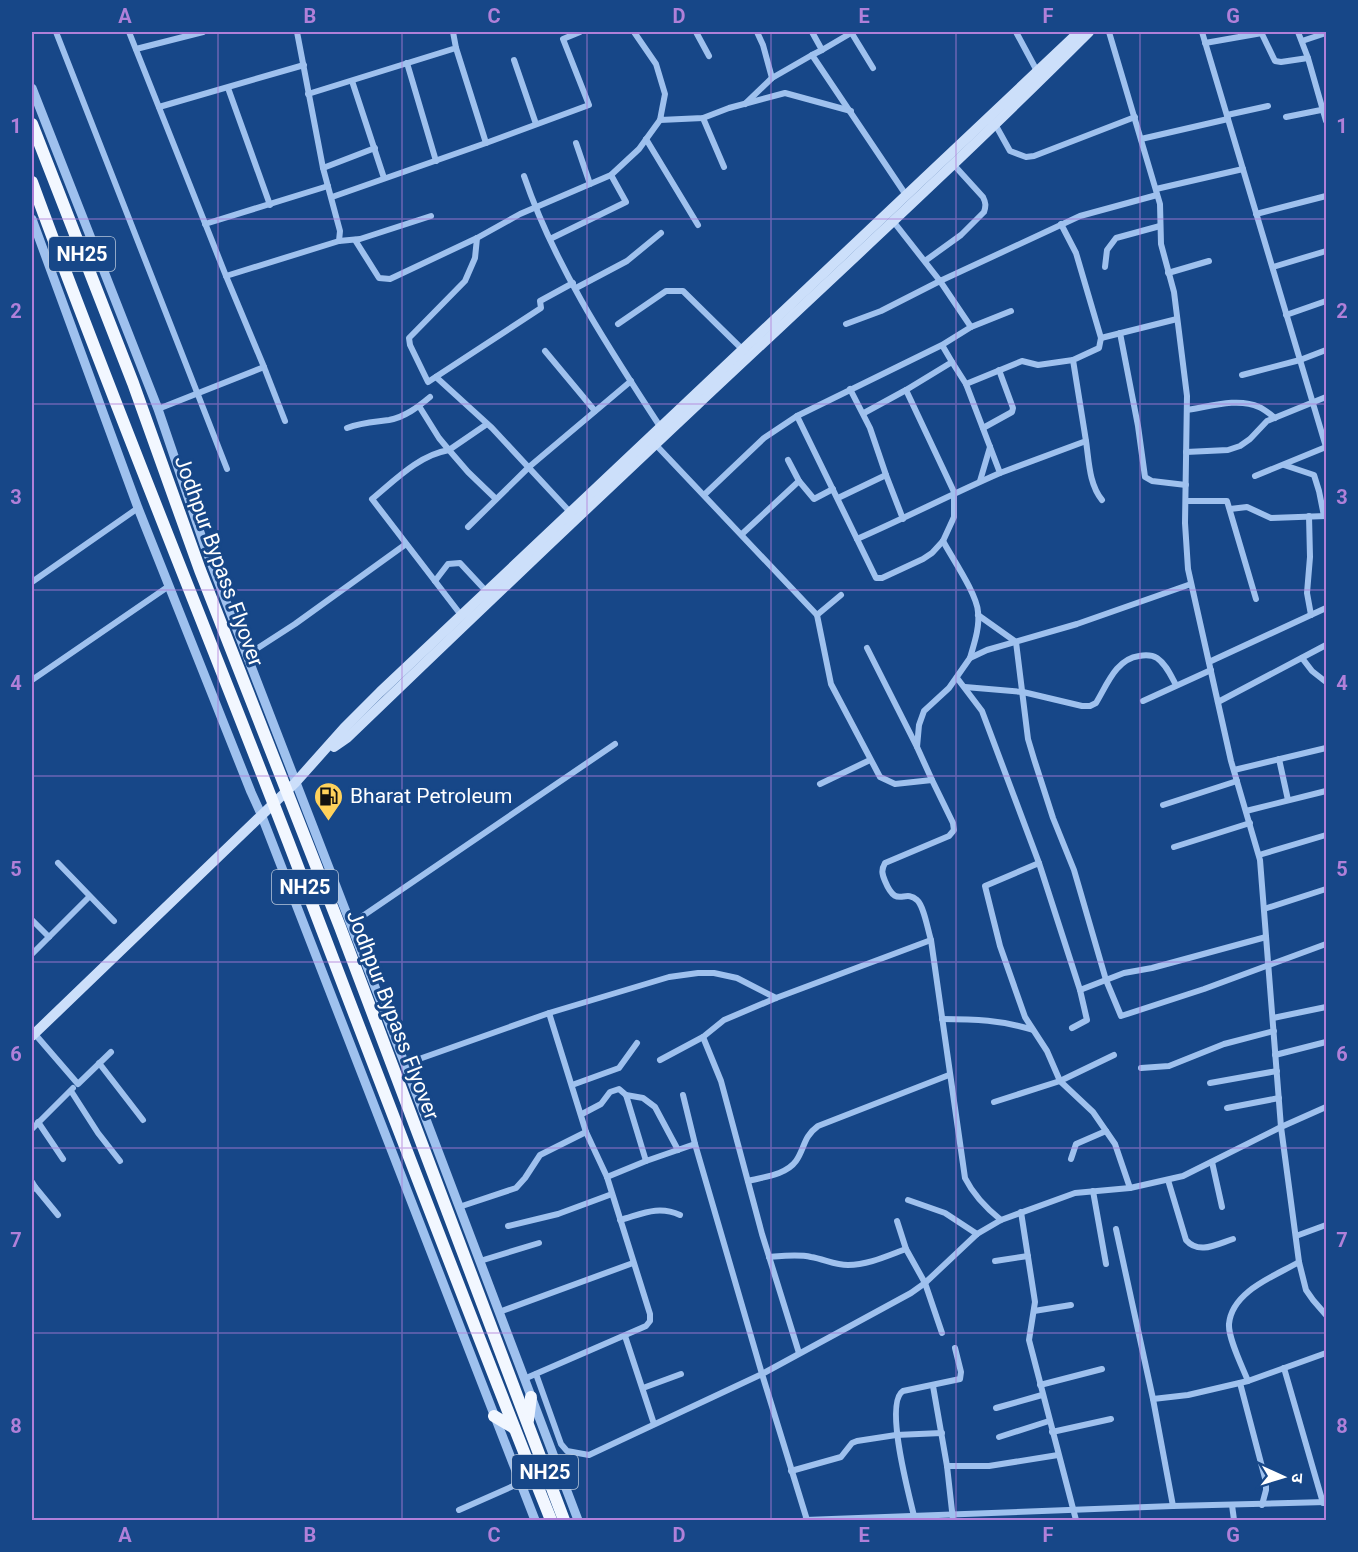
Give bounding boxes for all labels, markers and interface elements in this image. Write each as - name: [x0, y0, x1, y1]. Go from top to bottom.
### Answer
- text: A: [118, 4, 132, 28]
- text: B: [304, 4, 316, 28]
- text: C: [487, 4, 501, 28]
- text: D: [673, 4, 686, 28]
- text: E: [858, 4, 870, 28]
- text: F: [1043, 4, 1054, 28]
- text: G: [1226, 4, 1240, 28]
- text: 1: [10, 114, 22, 138]
- text: 1: [1336, 114, 1348, 138]
- road number: NH25: [49, 237, 115, 271]
- text: 2: [10, 299, 22, 323]
- text: 2: [1336, 299, 1348, 323]
- street label: Jodhpur Bypass Flyover: [170, 452, 268, 670]
- text: 3: [10, 485, 22, 509]
- text: 3: [1336, 485, 1348, 509]
- text: 4: [10, 671, 22, 695]
- text: 4: [1336, 671, 1348, 695]
- fuel station icon: Bharat Petroleum: [313, 780, 345, 822]
- place label: Bharat Petroleum: [350, 784, 513, 808]
- text: 5: [10, 857, 22, 881]
- text: 5: [1336, 857, 1348, 881]
- road number: NH25: [272, 870, 338, 904]
- street label: Jodhpur Bypass Flyover: [342, 907, 444, 1123]
- text: 6: [10, 1042, 22, 1066]
- text: 6: [1336, 1042, 1348, 1066]
- text: 7: [10, 1228, 22, 1252]
- text: 7: [1336, 1228, 1348, 1252]
- text: 8: [10, 1414, 22, 1438]
- text: 8: [1336, 1414, 1348, 1438]
- north arrow: [1253, 1447, 1313, 1507]
- road number: NH25: [512, 1455, 578, 1489]
- text: उ: [1288, 1473, 1307, 1484]
- text: A: [118, 1523, 132, 1547]
- text: B: [304, 1523, 316, 1547]
- text: C: [487, 1523, 501, 1547]
- text: D: [673, 1523, 686, 1547]
- text: E: [858, 1523, 870, 1547]
- text: F: [1043, 1523, 1054, 1547]
- text: G: [1226, 1523, 1240, 1547]

